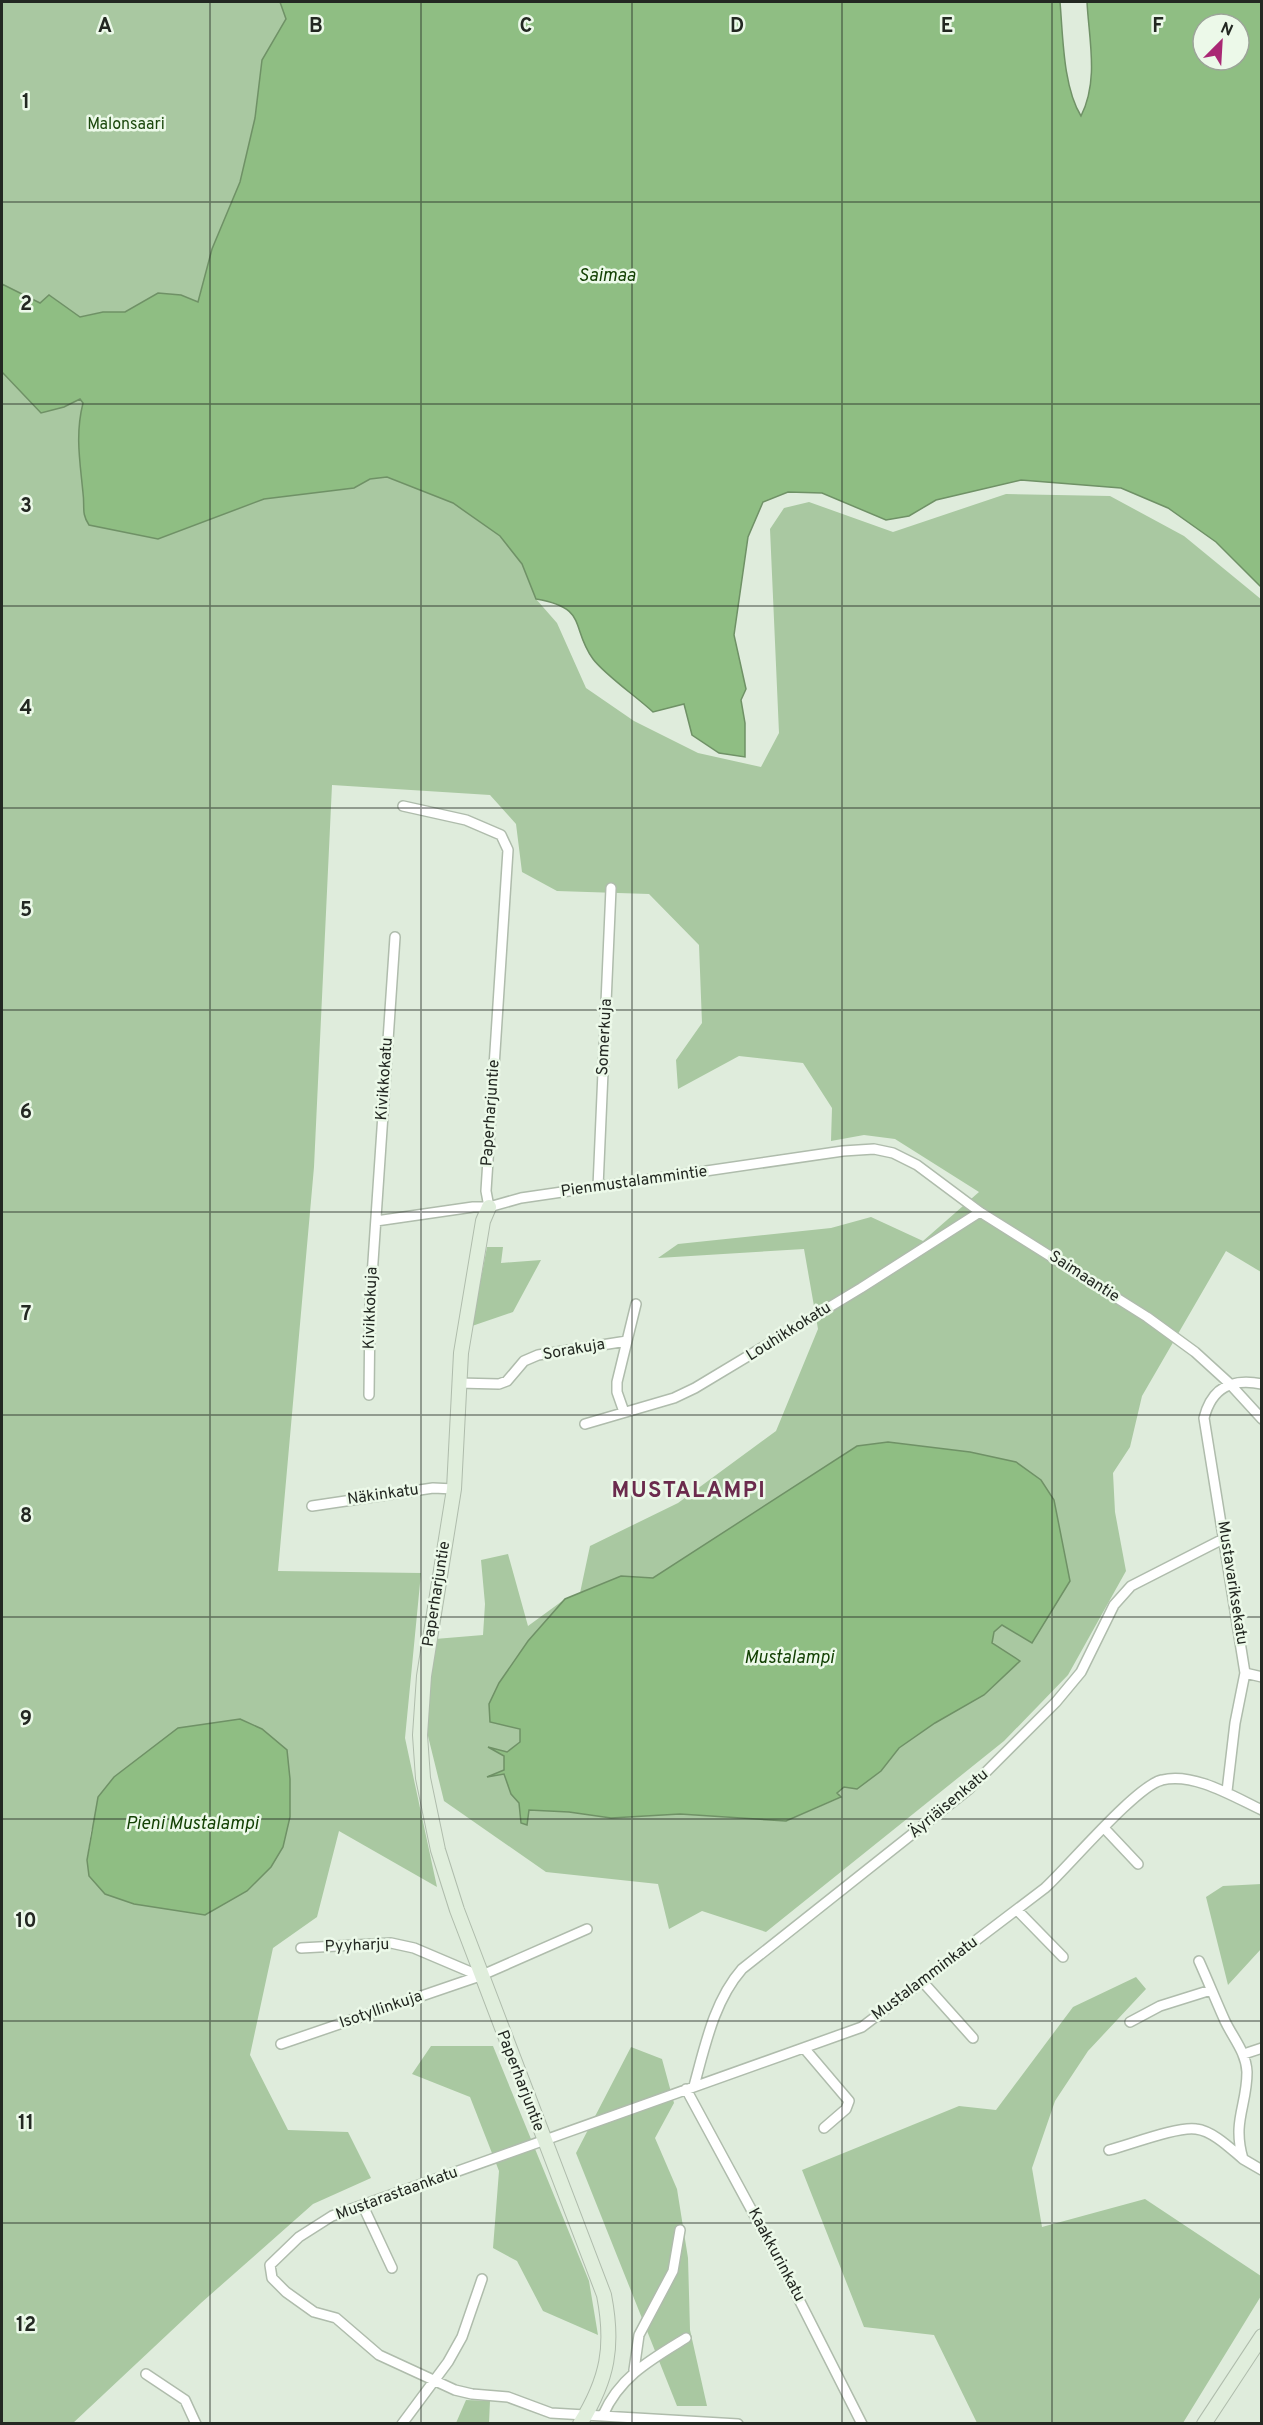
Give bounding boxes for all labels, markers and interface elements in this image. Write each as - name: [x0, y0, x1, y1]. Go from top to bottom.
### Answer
- north arrow: [1191, 12, 1251, 72]
- text: A: [98, 14, 112, 40]
- text: B: [309, 14, 323, 40]
- text: C: [520, 14, 532, 40]
- text: D: [730, 14, 744, 40]
- text: E: [941, 14, 953, 40]
- text: F: [1152, 14, 1164, 40]
- text: N: [1217, 19, 1236, 42]
- text: 1: [22, 90, 30, 116]
- park label: Malonsaari: [87, 115, 165, 135]
- water label: Saimaa: [578, 265, 636, 288]
- text: 2: [20, 292, 32, 318]
- text: 3: [20, 494, 32, 520]
- text: 4: [20, 696, 32, 722]
- text: 5: [20, 898, 32, 924]
- street label: Somerkuja: [593, 998, 617, 1076]
- street label: Kivikkokatu: [372, 1037, 398, 1121]
- street label: Paperharjuntie: [477, 1059, 505, 1167]
- text: 6: [20, 1100, 32, 1126]
- street label: Pienmustalammintie: [559, 1162, 709, 1202]
- street label: Saimaantie: [1045, 1247, 1123, 1307]
- street label: Kivikkokuja: [360, 1266, 382, 1350]
- street label: Louhikkokatu: [743, 1298, 835, 1366]
- text: 7: [21, 1302, 31, 1328]
- street label: Sorakuja: [541, 1335, 607, 1365]
- district label: MUSTALAMPI: [612, 1478, 766, 1505]
- street label: Näkinkatu: [346, 1480, 420, 1510]
- text: 8: [20, 1504, 32, 1530]
- street label: Mustavariksekatu: [1212, 1520, 1252, 1646]
- street label: Paperharjuntie: [419, 1540, 455, 1648]
- water label: Mustalampi: [744, 1647, 836, 1670]
- text: 9: [20, 1707, 32, 1733]
- street label: Äyriäisenkatu: [905, 1764, 993, 1843]
- water label: Pieni Mustalampi: [126, 1813, 260, 1836]
- text: 10: [15, 1909, 37, 1935]
- street label: Mustalamminkatu: [868, 1933, 982, 2025]
- street label: Pyyharju: [324, 1935, 390, 1957]
- street label: Isotyllinkuja: [337, 1986, 425, 2034]
- street label: Paperharjuntie: [492, 2028, 548, 2134]
- text: 11: [18, 2111, 34, 2137]
- street label: Mustarastaankatu: [333, 2163, 461, 2225]
- street label: Kaakkurinkatu: [743, 2205, 809, 2305]
- text: 12: [16, 2313, 36, 2339]

